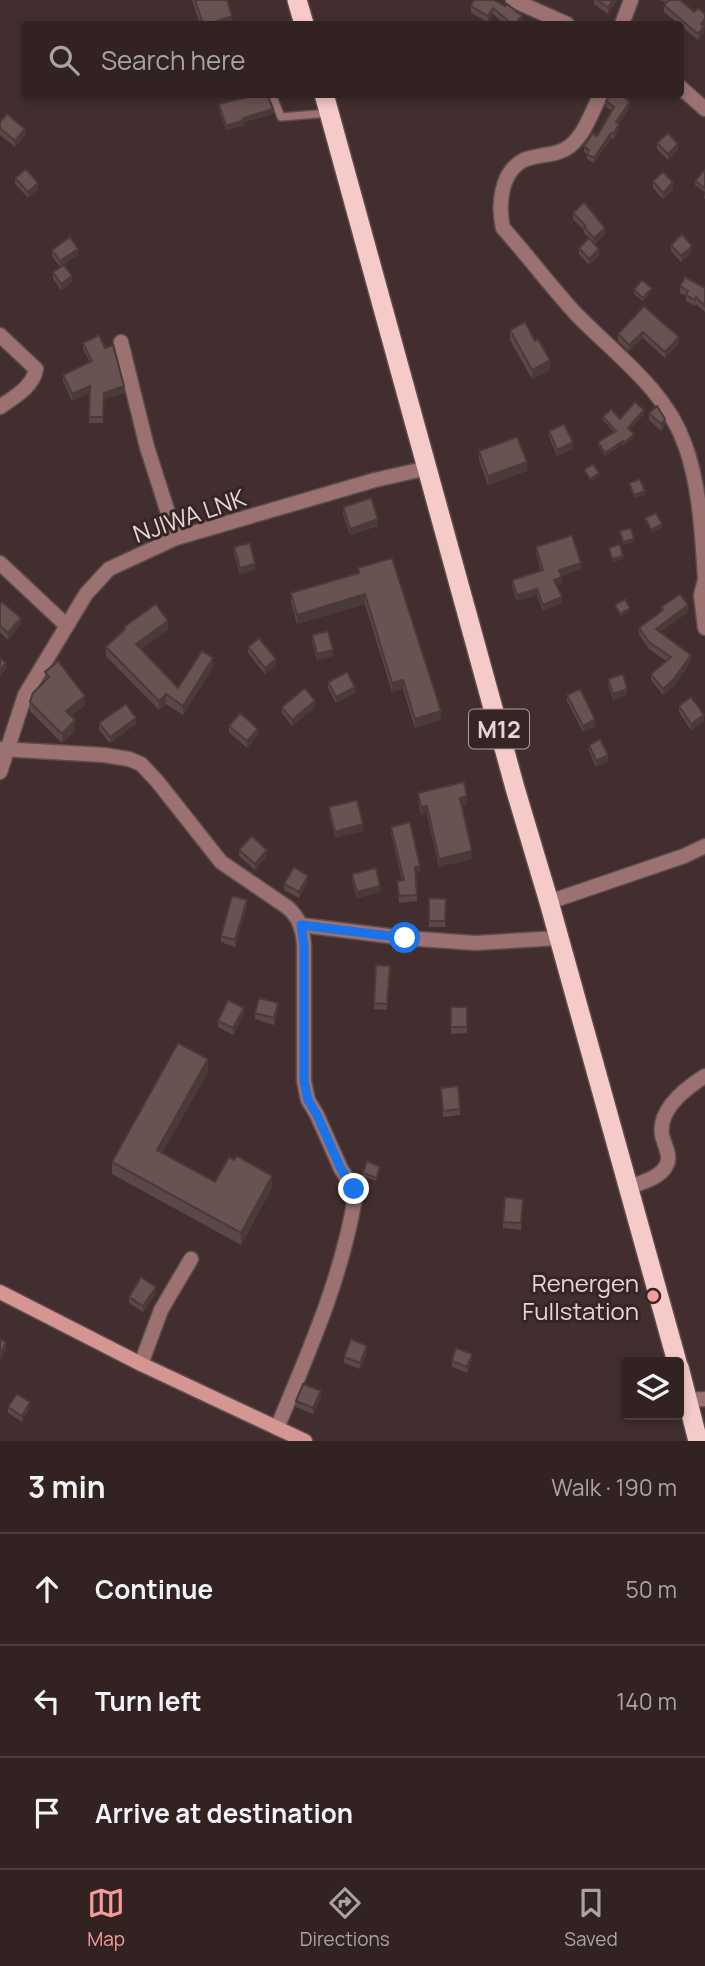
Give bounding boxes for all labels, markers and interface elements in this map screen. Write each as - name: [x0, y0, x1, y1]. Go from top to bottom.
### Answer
- search box: [21, 21, 684, 98]
- icon: search: [45, 41, 83, 79]
- text: Search here: [101, 42, 246, 78]
- street label: NJIWA LNK: [128, 480, 250, 550]
- road number: M12: [469, 709, 529, 748]
- route start: [389, 922, 420, 953]
- route end: [338, 1173, 369, 1204]
- place label: Renergen Fullstation: [522, 1266, 639, 1327]
- marker: Renergen Fullstation: [645, 1288, 661, 1304]
- map controls: [621, 1357, 684, 1420]
- button: layers: [621, 1357, 684, 1420]
- text: 3 min: [28, 1466, 106, 1507]
- text: Walk · 190 m: [551, 1471, 677, 1503]
- icon: ahead: [28, 1570, 66, 1608]
- text: Continue: [95, 1571, 213, 1607]
- text: 50 m: [626, 1573, 677, 1605]
- icon: left: [28, 1682, 66, 1720]
- text: Turn left: [95, 1683, 202, 1719]
- text: 140 m: [616, 1685, 677, 1717]
- icon: arrive: [28, 1794, 66, 1832]
- text: Arrive at destination: [95, 1795, 353, 1831]
- tab: Map: [87, 1884, 125, 1952]
- tab: Directions: [300, 1884, 390, 1952]
- tab: Saved: [564, 1884, 618, 1952]

